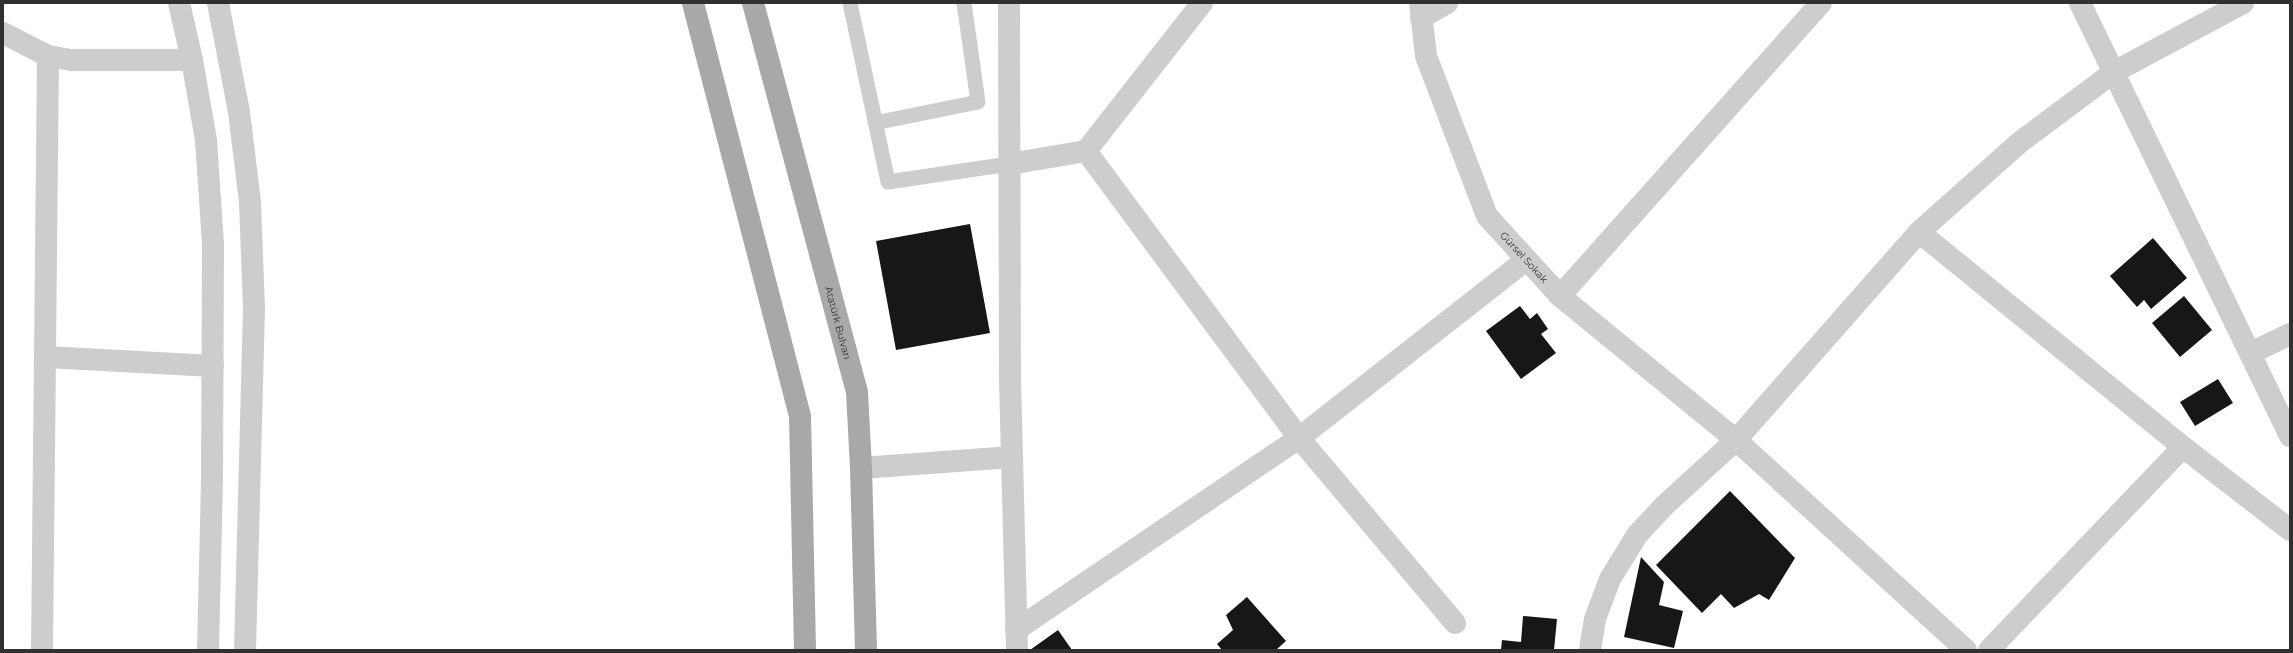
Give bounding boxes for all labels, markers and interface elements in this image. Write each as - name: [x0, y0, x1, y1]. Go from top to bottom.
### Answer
- street label: Gürsel Sokak: [1498, 229, 1551, 285]
- street label: Atatürk Bulvarı: [823, 285, 854, 361]

